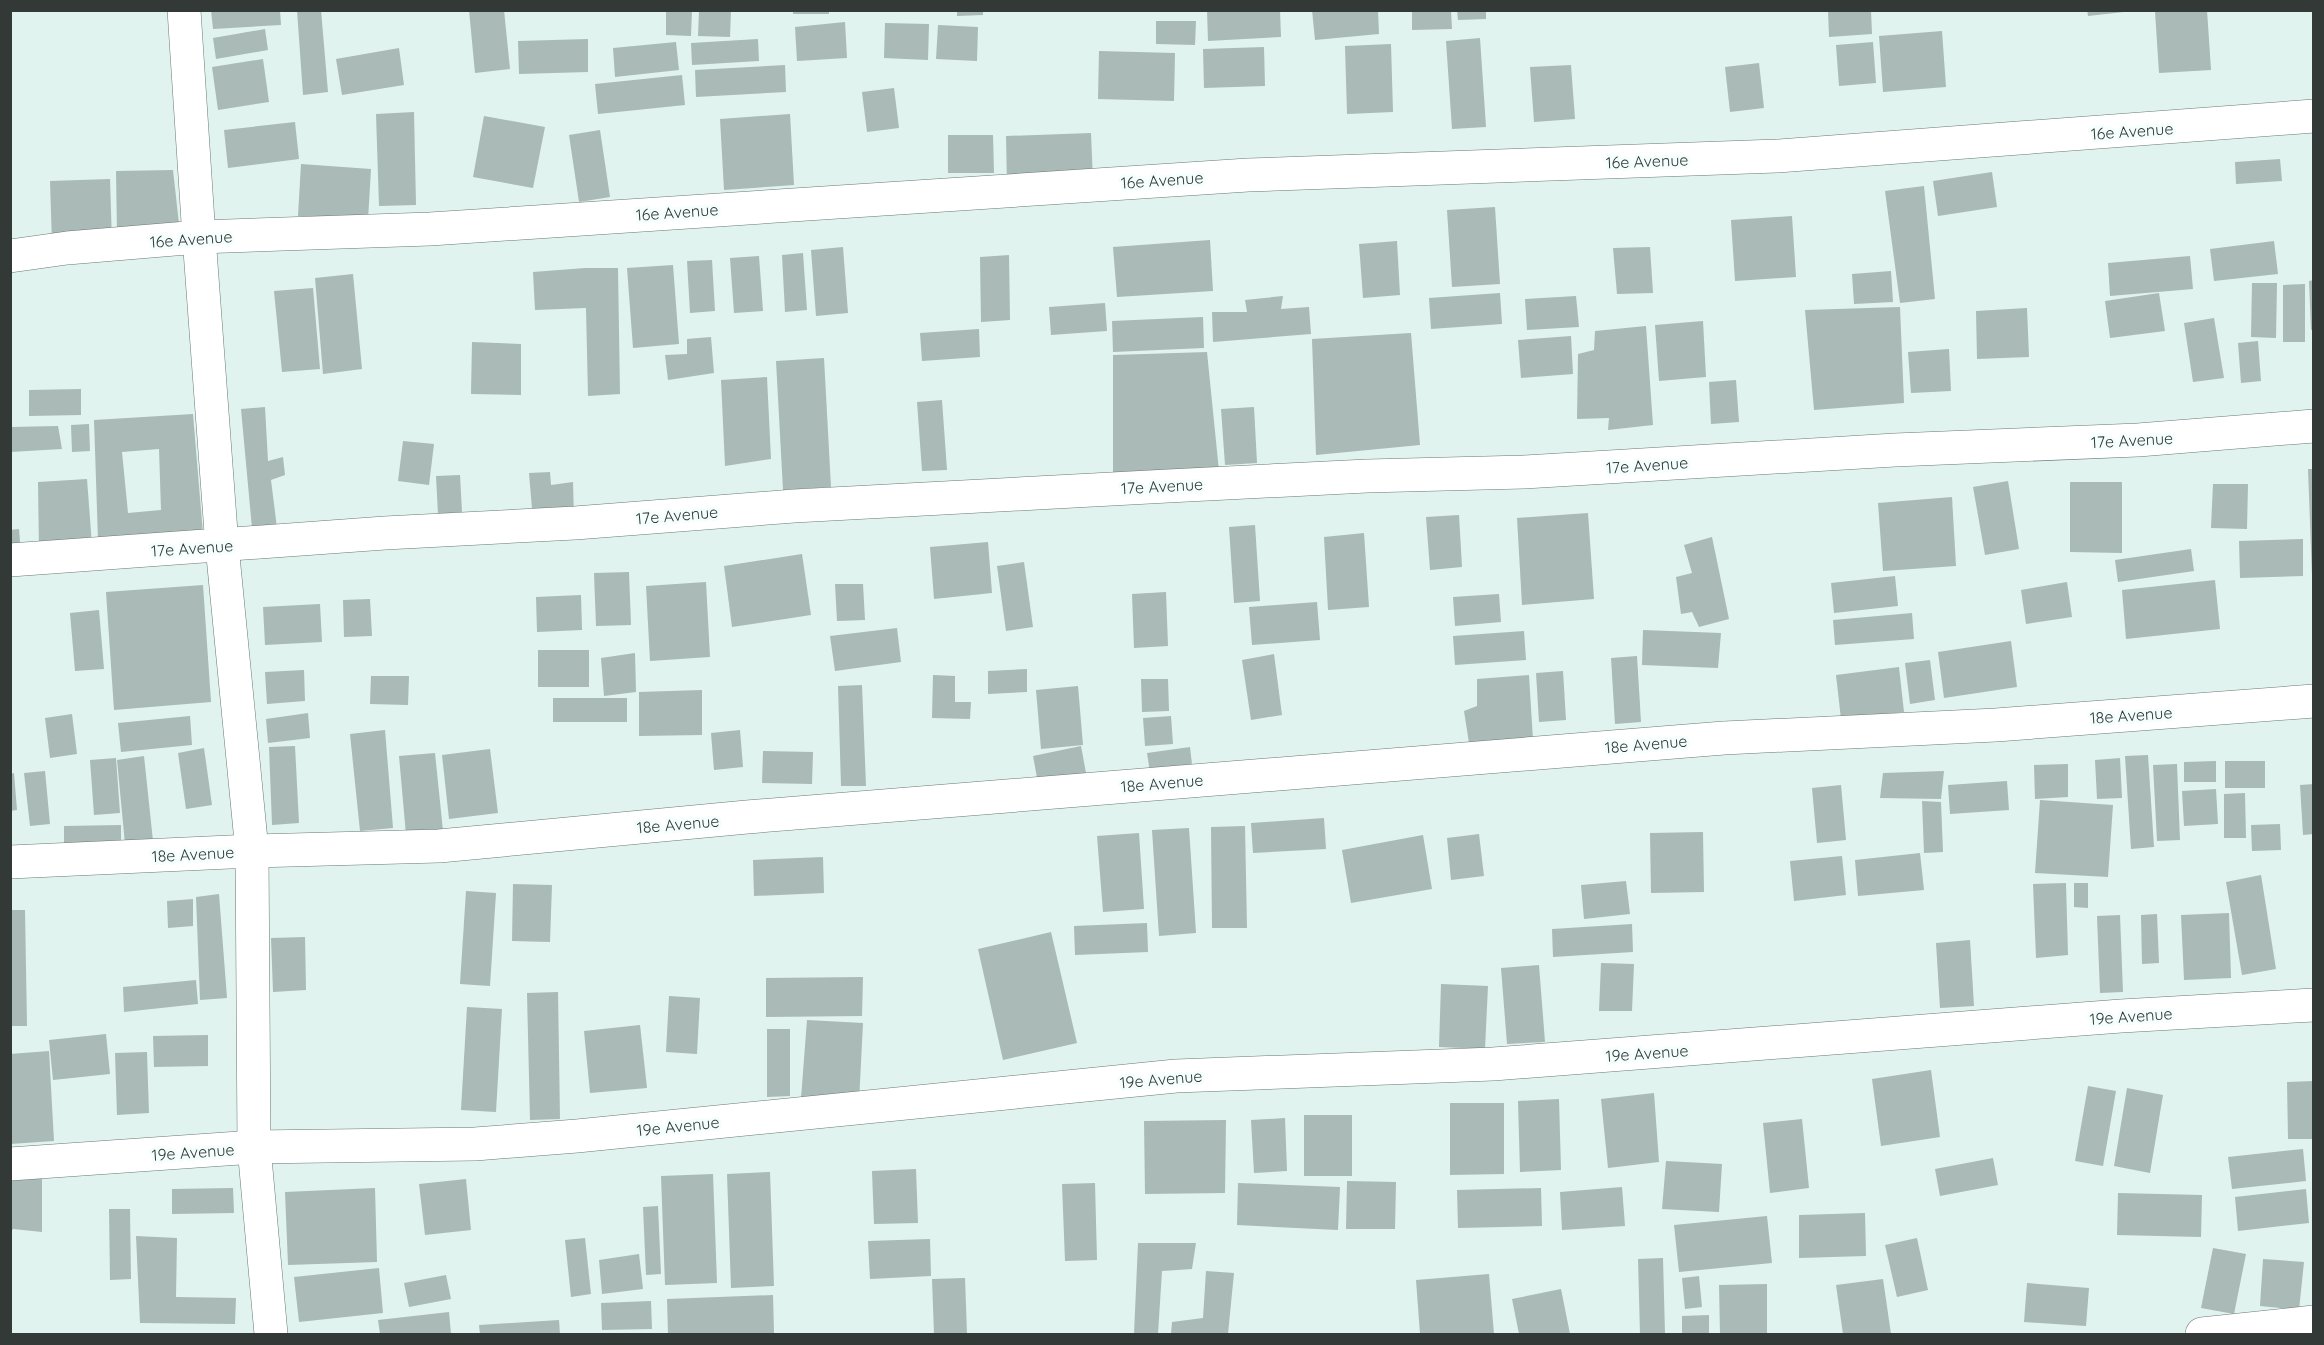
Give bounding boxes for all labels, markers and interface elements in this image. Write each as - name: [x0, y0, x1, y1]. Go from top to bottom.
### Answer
- street label: 16e Avenue: [2090, 118, 2174, 144]
- street label: 16e Avenue: [1605, 150, 1689, 172]
- street label: 16e Avenue: [1120, 167, 1204, 193]
- street label: 16e Avenue: [635, 199, 719, 225]
- street label: 16e Avenue: [149, 226, 233, 252]
- street label: 17e Avenue: [2090, 428, 2174, 452]
- street label: 17e Avenue: [1605, 452, 1689, 478]
- street label: 17e Avenue: [1120, 474, 1204, 498]
- street label: 17e Avenue: [635, 501, 719, 529]
- street label: 17e Avenue: [150, 535, 234, 561]
- street label: 18e Avenue: [2089, 702, 2173, 728]
- street label: 18e Avenue: [1604, 730, 1688, 758]
- street label: 18e Avenue: [1120, 769, 1204, 797]
- street label: 18e Avenue: [636, 810, 720, 838]
- street label: 18e Avenue: [151, 842, 235, 866]
- street label: 19e Avenue: [2089, 1003, 2173, 1029]
- street label: 19e Avenue: [1605, 1040, 1689, 1066]
- street label: 19e Avenue: [1119, 1065, 1203, 1093]
- street label: 19e Avenue: [636, 1112, 720, 1140]
- street label: 19e Avenue: [151, 1139, 235, 1165]

